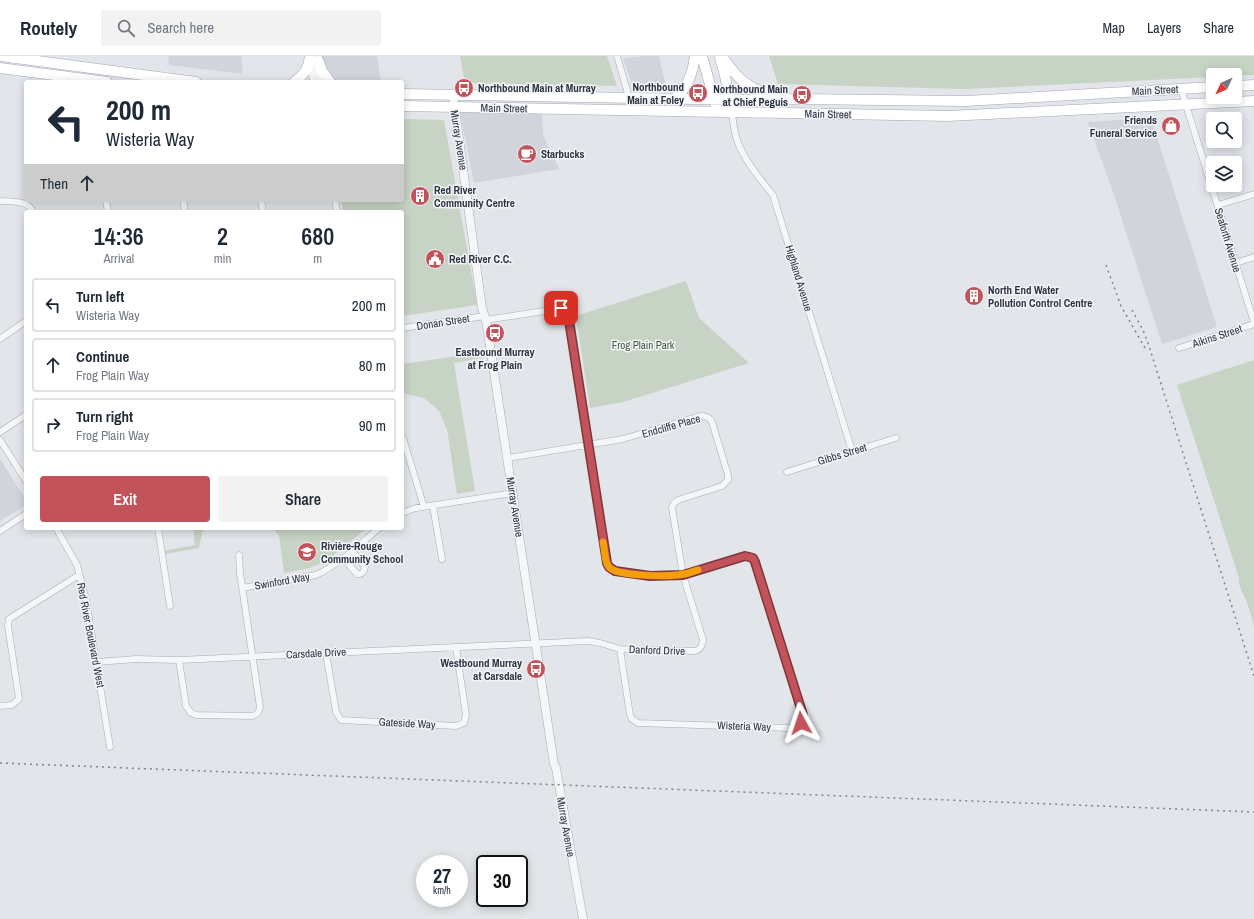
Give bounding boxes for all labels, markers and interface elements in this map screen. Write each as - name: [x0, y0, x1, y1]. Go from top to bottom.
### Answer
- search box: [101, 10, 381, 46]
- text: Routely: [20, 15, 77, 41]
- icon: search: [115, 17, 137, 39]
- text: Search here: [147, 17, 214, 38]
- text: Map: [1103, 19, 1125, 37]
- text: Layers: [1147, 19, 1181, 37]
- text: Share: [1203, 19, 1234, 37]
- north arrow: [1206, 68, 1242, 104]
- map controls: [1206, 68, 1242, 192]
- bus stop icon: Northbound Main at Murray: [453, 77, 475, 99]
- place label: Northbound Main at Foley: [627, 80, 684, 107]
- place label: Northbound Main at Murray: [478, 81, 596, 95]
- bus stop icon: Northbound Main at Foley: [687, 82, 709, 104]
- place label: Northbound Main at Chief Peguis: [713, 82, 788, 109]
- street label: Main Street: [1131, 82, 1179, 98]
- bus stop icon: Northbound Main at Chief Peguis: [791, 84, 813, 106]
- text: 200 m: [106, 91, 171, 129]
- icon: left: [40, 96, 92, 148]
- street label: Main Street: [481, 101, 528, 115]
- street label: Main Street: [805, 107, 852, 121]
- street label: Murray Avenue: [447, 109, 471, 171]
- button: search: [1206, 112, 1242, 148]
- place label: Friends Funeral Service: [1090, 113, 1157, 140]
- shop icon: Friends Funeral Service: [1160, 115, 1182, 137]
- text: Wisteria Way: [106, 127, 194, 152]
- cafe icon: Starbucks: [516, 143, 538, 165]
- place label: Starbucks: [541, 147, 585, 161]
- button: layers: [1206, 156, 1242, 192]
- icon: ahead: [76, 172, 98, 194]
- text: Then: [40, 173, 68, 194]
- place label: Red River Community Centre: [434, 183, 515, 210]
- building icon: Red River Community Centre: [409, 185, 431, 207]
- street label: Seaforth Avenue: [1212, 206, 1244, 274]
- text: 14:36: [94, 220, 144, 252]
- text: 2: [217, 220, 228, 252]
- text: 680: [301, 220, 334, 252]
- street label: Highland Avenue: [782, 243, 816, 313]
- public building icon: Red River C.C.: [424, 248, 446, 270]
- text: Arrival: [103, 250, 134, 267]
- text: min: [214, 250, 231, 267]
- text: m: [313, 250, 322, 267]
- place label: Red River C.C.: [449, 252, 512, 266]
- place label: North End Water Pollution Control Centre: [988, 283, 1092, 310]
- building icon: North End Water Pollution Control Centre: [963, 285, 985, 307]
- text: Turn left: [76, 286, 124, 307]
- pin: [544, 291, 578, 325]
- icon: left: [42, 294, 64, 316]
- text: 200 m: [352, 295, 386, 316]
- icon: arrive: [550, 297, 572, 319]
- text: Wisteria Way: [76, 307, 140, 324]
- street label: Donan Street: [416, 311, 471, 333]
- street label: Aikins Street: [1189, 321, 1244, 351]
- bus stop icon: Eastbound Murray at Frog Plain: [484, 322, 506, 344]
- park label: Frog Plain Park: [612, 338, 675, 352]
- place label: Eastbound Murray at Frog Plain: [455, 345, 535, 372]
- text: Continue: [76, 346, 129, 367]
- icon: ahead: [42, 354, 64, 376]
- text: 80 m: [359, 355, 386, 376]
- text: Frog Plain Way: [76, 367, 149, 384]
- text: Turn right: [76, 406, 133, 427]
- street label: Endcliffe Place: [640, 411, 702, 441]
- icon: right: [42, 414, 64, 436]
- text: 90 m: [359, 415, 386, 436]
- text: Frog Plain Way: [76, 427, 149, 444]
- street label: Gibbs Street: [816, 440, 869, 468]
- button: Exit: [40, 476, 210, 522]
- button: Share: [218, 476, 388, 522]
- street label: Murray Avenue: [503, 476, 527, 538]
- place label: Rivière-Rouge Community School: [321, 539, 403, 566]
- school or university icon: Rivière-Rouge Community School: [296, 541, 318, 563]
- street label: Swinford Way: [253, 569, 311, 593]
- street label: Red River Boulevard West: [74, 581, 108, 689]
- street label: Danford Drive: [629, 642, 685, 658]
- street label: Carsdale Drive: [286, 644, 346, 662]
- place label: Westbound Murray at Carsdale: [440, 656, 522, 683]
- bus stop icon: Westbound Murray at Carsdale: [525, 658, 547, 680]
- position arrow: [780, 702, 822, 744]
- street label: Gateside Way: [378, 715, 436, 732]
- street label: Wisteria Way: [717, 718, 772, 734]
- street label: Murray Avenue: [554, 796, 578, 858]
- speed limit sign: 30: [476, 855, 528, 907]
- text: 27: [433, 862, 451, 889]
- text: km/h: [433, 884, 451, 897]

